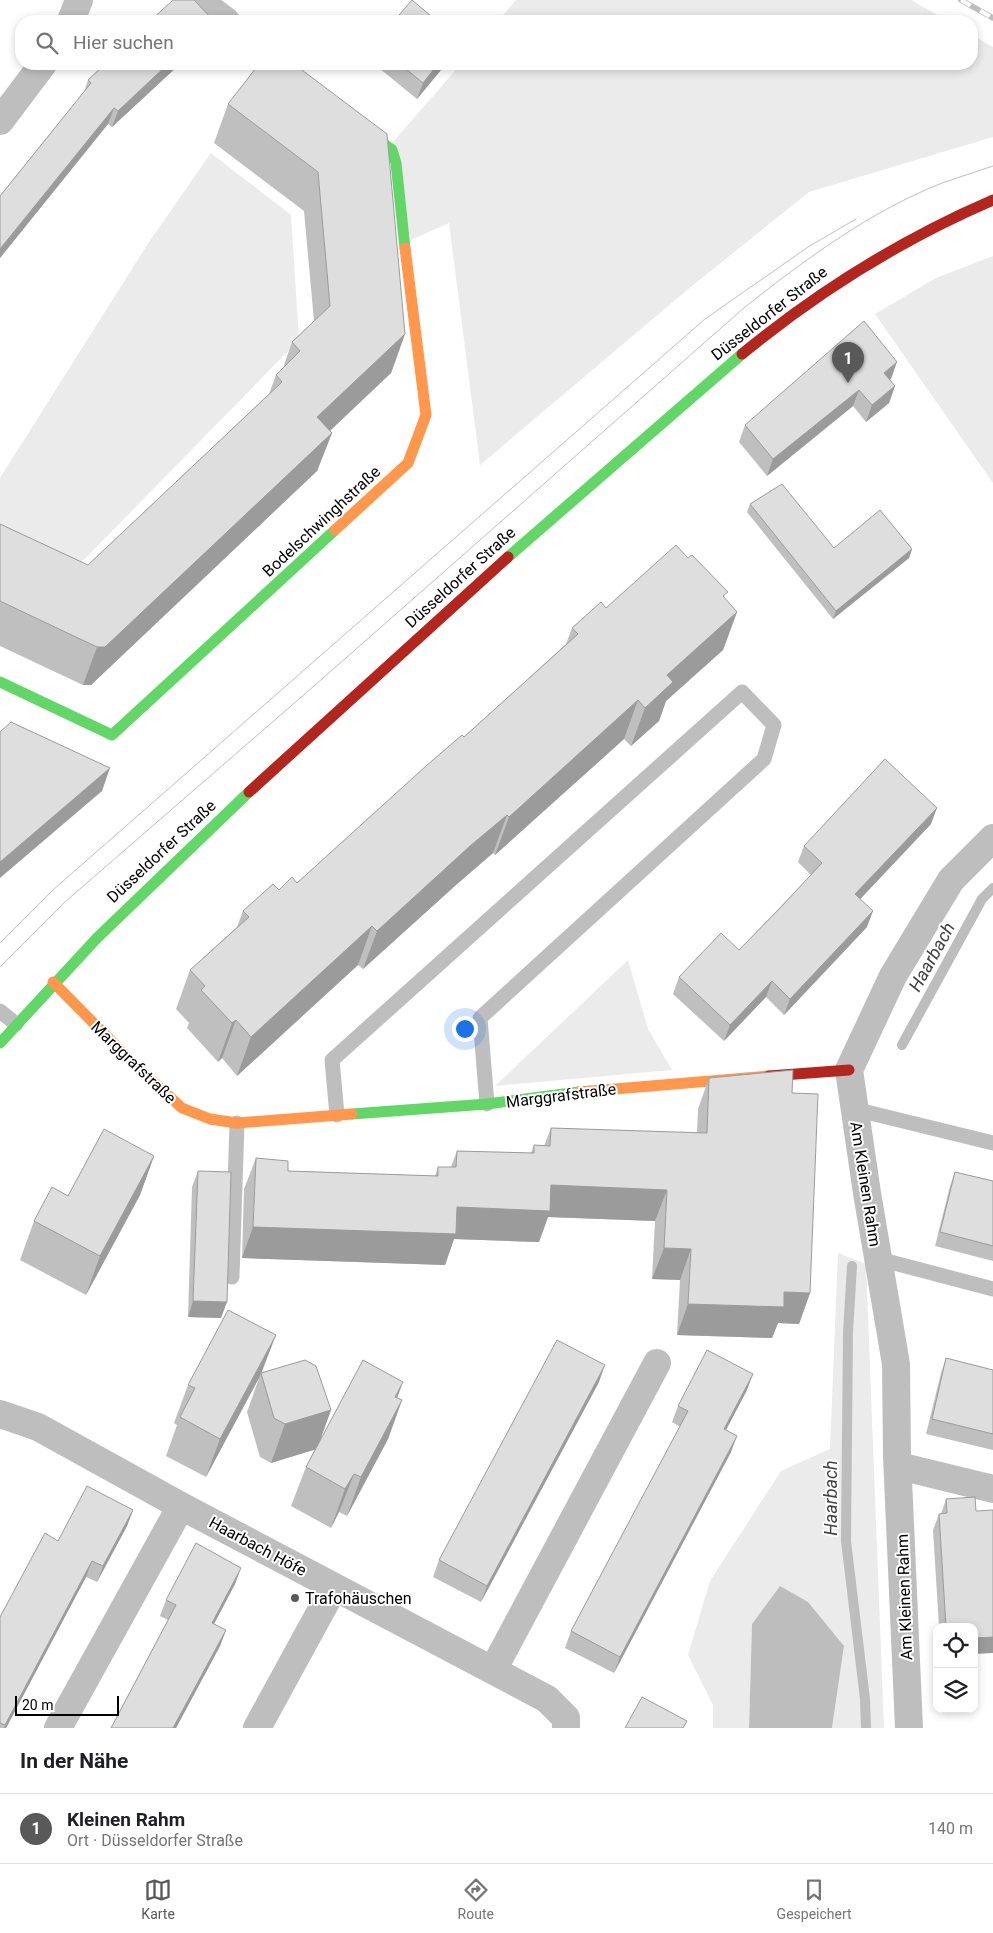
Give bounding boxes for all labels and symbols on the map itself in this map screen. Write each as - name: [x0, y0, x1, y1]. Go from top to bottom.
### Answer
- street label: Düsseldorfer Straße: [708, 262, 831, 365]
- pin: 1: [832, 342, 864, 383]
- street label: Bodelschwinghstraße: [259, 462, 384, 581]
- street label: Düsseldorfer Straße: [401, 523, 519, 632]
- street label: Düsseldorfer Straße: [103, 796, 220, 907]
- water label: Haarbach: [904, 919, 959, 995]
- your location: [452, 1016, 478, 1042]
- street label: Marggrafstraße: [87, 1017, 180, 1108]
- street label: Marggrafstraße: [505, 1079, 617, 1112]
- street label: Am Kleinen Rahm: [846, 1120, 885, 1248]
- water label: Haarbach: [820, 1460, 841, 1536]
- street label: Haarbach Höfe: [206, 1513, 310, 1580]
- street label: Am Kleinen Rahm: [893, 1534, 916, 1660]
- place label: Trafohäuschen: [305, 1589, 412, 1608]
- marker: Trafohäuschen: [289, 1592, 301, 1604]
- scale bar: [15, 1693, 119, 1716]

